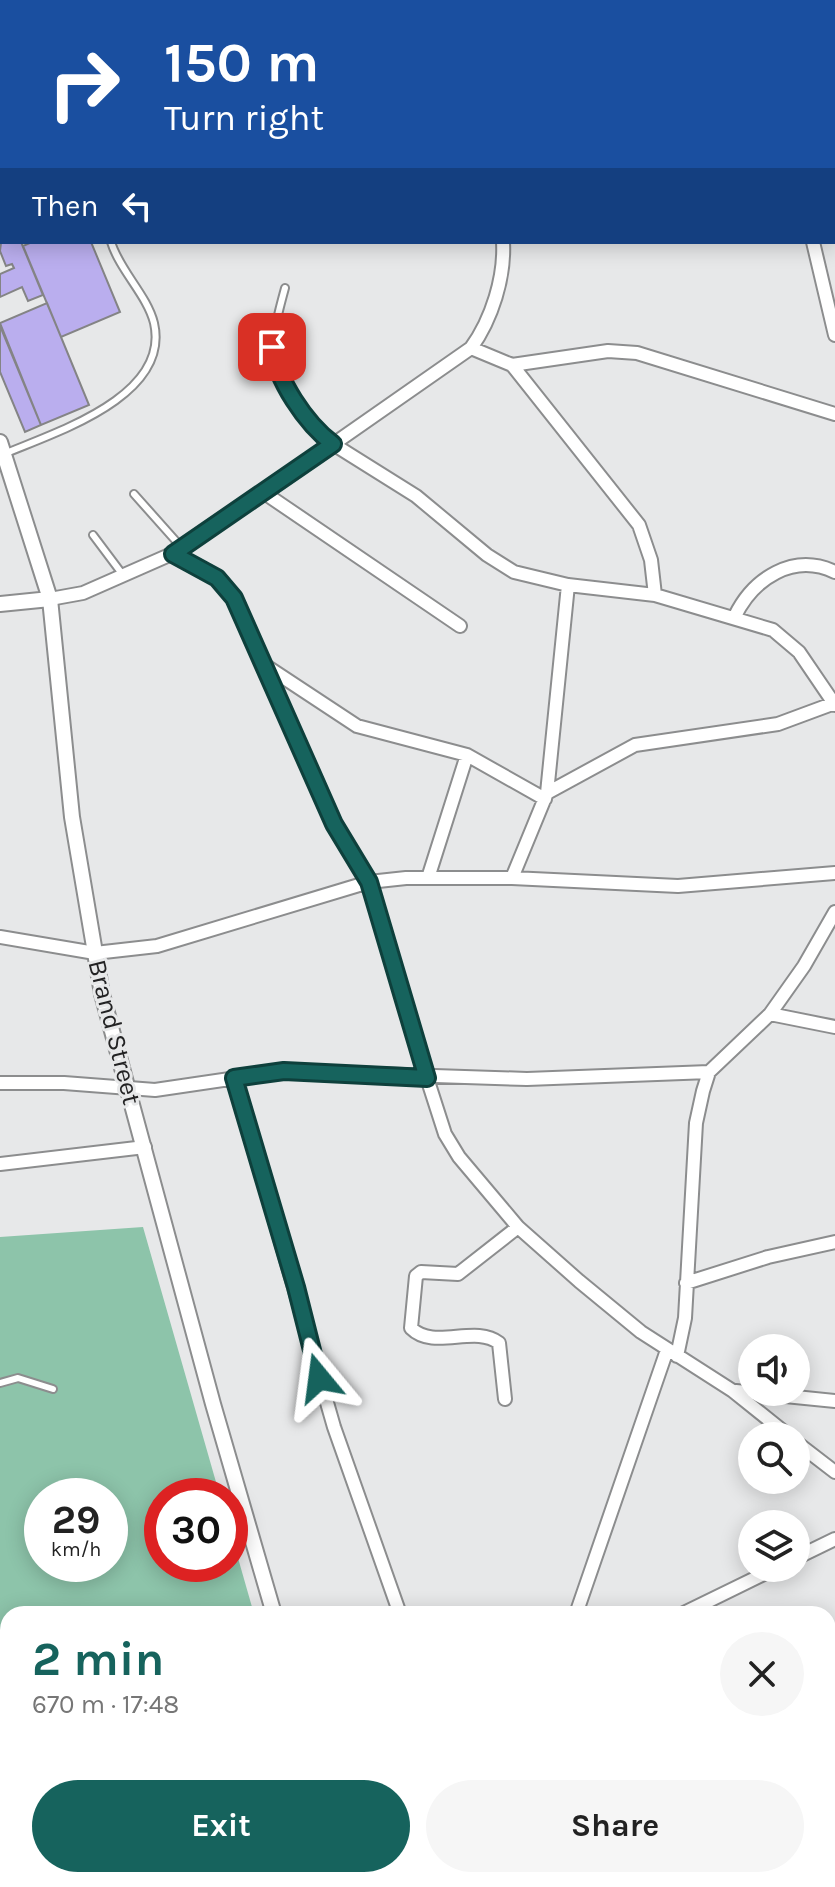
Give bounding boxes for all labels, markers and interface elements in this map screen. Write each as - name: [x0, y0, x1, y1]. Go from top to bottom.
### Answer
- text: 150 m: [164, 30, 319, 95]
- icon: right: [32, 32, 136, 136]
- text: Turn right: [164, 97, 324, 139]
- icon: left: [115, 184, 159, 228]
- text: Then: [32, 188, 99, 224]
- pin: [238, 313, 306, 381]
- icon: arrive: [250, 325, 294, 369]
- street label: Brand Street: [82, 956, 148, 1108]
- map controls: [738, 1334, 810, 1582]
- button: sound: [738, 1334, 810, 1406]
- position arrow: [277, 1336, 361, 1420]
- button: search: [738, 1422, 810, 1494]
- speed limit sign: 30: [144, 1478, 248, 1582]
- text: 29: [52, 1496, 100, 1543]
- button: layers: [738, 1510, 810, 1582]
- text: km/h: [51, 1538, 101, 1561]
- text: 2 min: [32, 1631, 164, 1687]
- button: close: [720, 1632, 804, 1716]
- text: 670 m · 17:48: [32, 1689, 179, 1720]
- button: Exit: [32, 1780, 410, 1872]
- button: Share: [426, 1780, 804, 1872]

